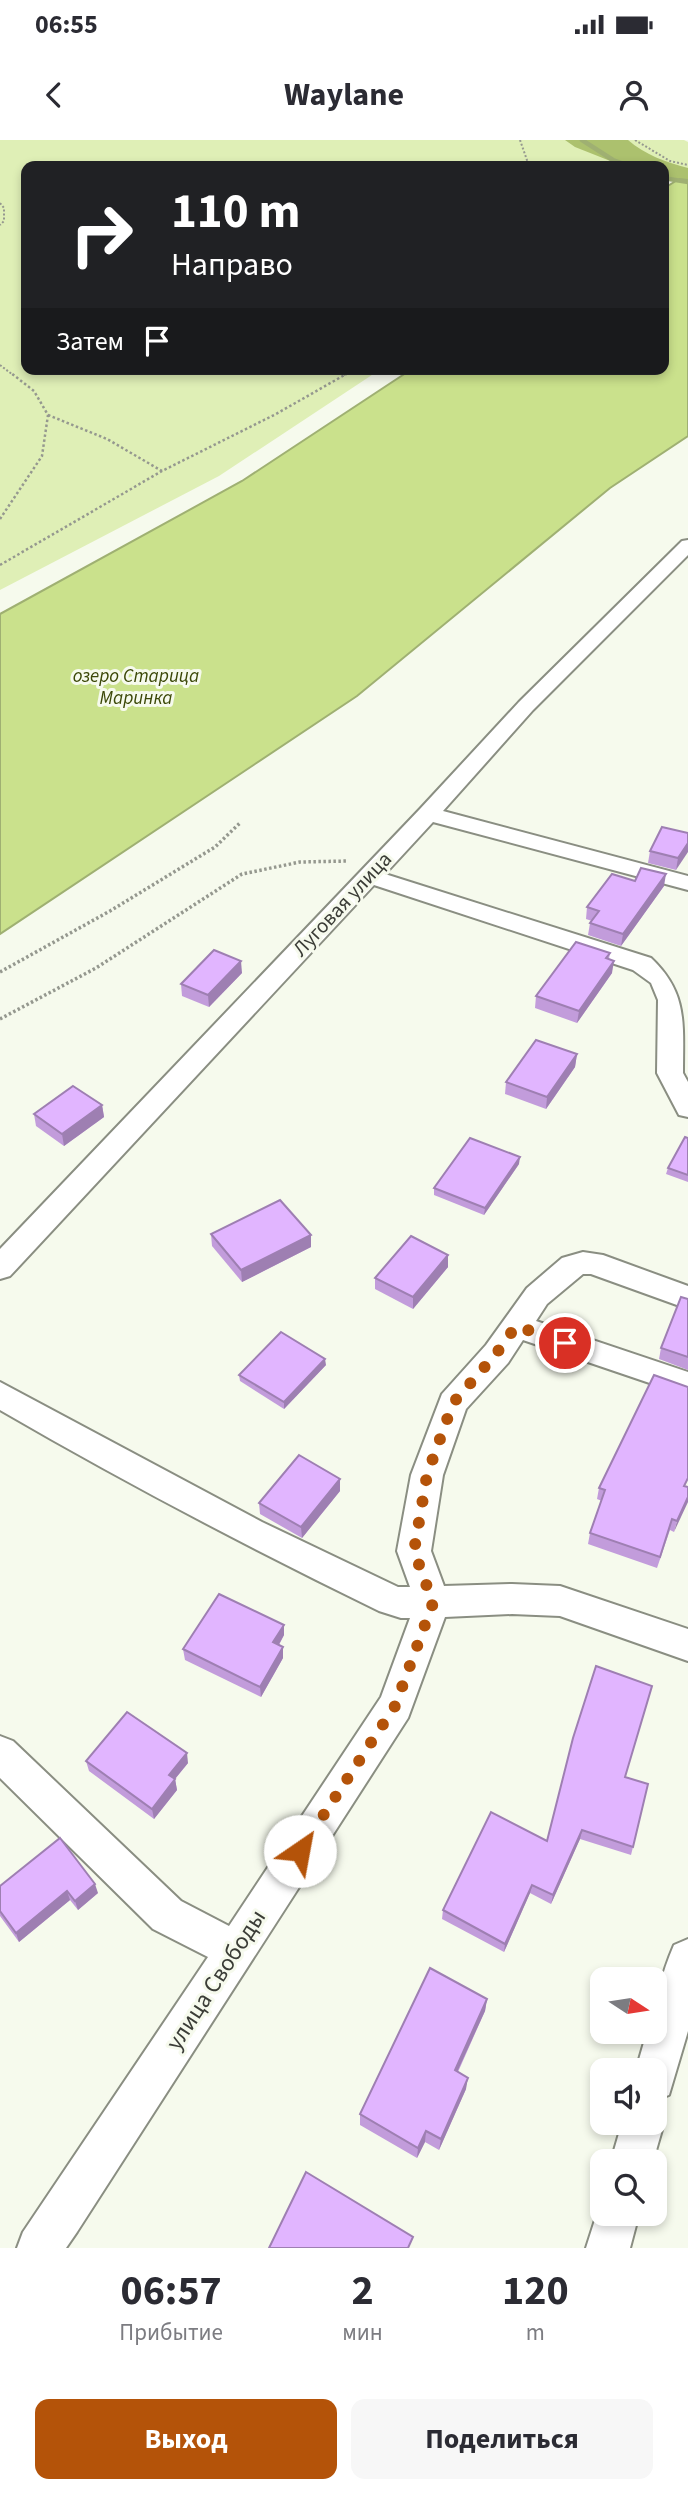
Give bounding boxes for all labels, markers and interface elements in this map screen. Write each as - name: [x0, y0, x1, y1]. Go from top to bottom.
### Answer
- text: 06:55: [35, 6, 98, 43]
- text: Waylane: [284, 72, 404, 118]
- icon: back: [35, 76, 73, 114]
- icon: person: [615, 76, 653, 114]
- text: 110 m: [171, 177, 300, 247]
- icon: right: [56, 189, 147, 280]
- text: Направо: [171, 242, 293, 288]
- icon: arrive: [138, 322, 176, 360]
- text: Затем: [56, 323, 124, 360]
- water label: озеро Старица Маринка: [73, 663, 199, 712]
- street label: Луговая улица: [286, 845, 398, 963]
- pin: [535, 1313, 595, 1373]
- icon: arrive: [546, 1324, 584, 1362]
- position arrow: [263, 1814, 337, 1888]
- street label: улица Свободы: [157, 1903, 275, 2057]
- north arrow: [590, 1967, 667, 2044]
- map controls: [590, 1967, 667, 2226]
- button: sound: [590, 2058, 667, 2135]
- button: search: [590, 2149, 667, 2226]
- text: 06:57: [120, 2261, 222, 2321]
- text: 2: [351, 2261, 374, 2321]
- text: 120: [502, 2261, 569, 2321]
- text: Прибытие: [119, 2316, 223, 2349]
- text: мин: [342, 2316, 383, 2349]
- text: m: [526, 2316, 545, 2349]
- button: Выход: [35, 2399, 337, 2479]
- button: Поделиться: [351, 2399, 653, 2479]

